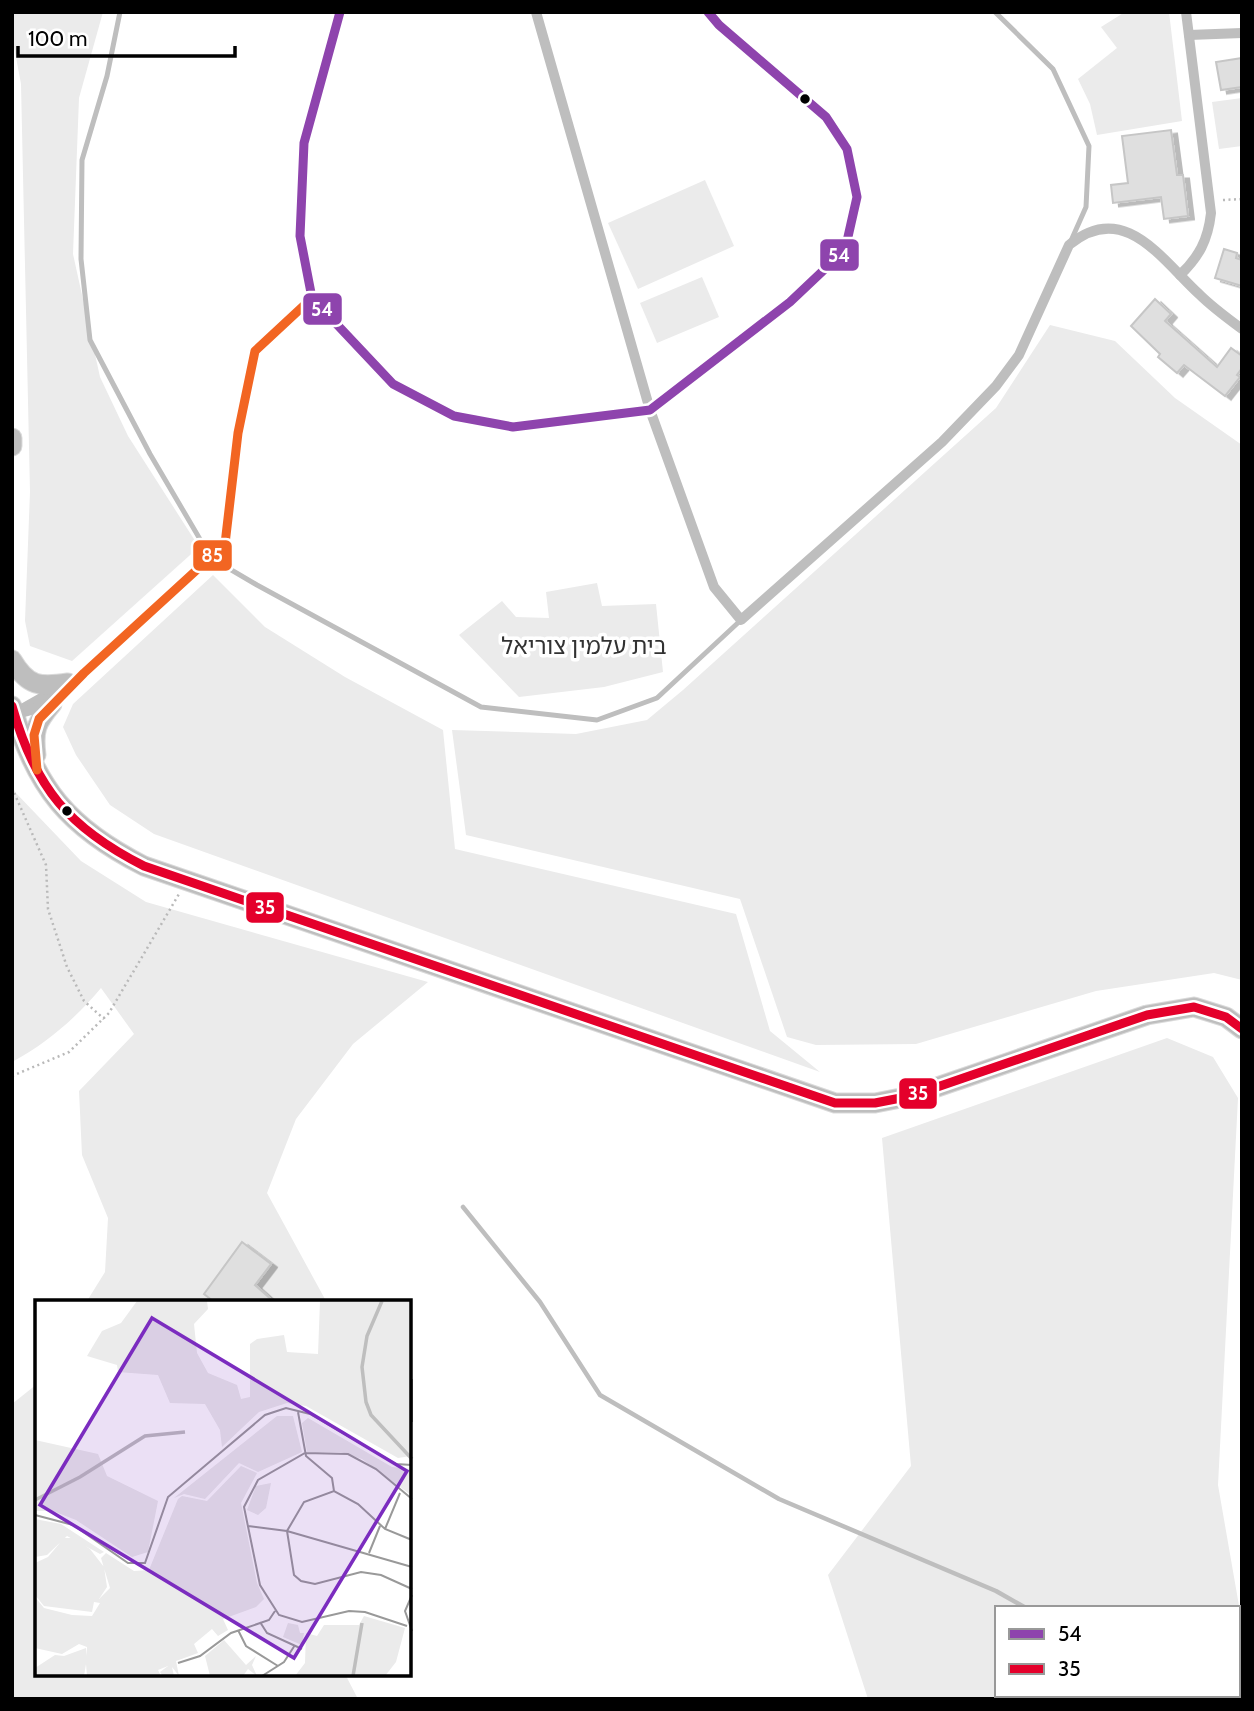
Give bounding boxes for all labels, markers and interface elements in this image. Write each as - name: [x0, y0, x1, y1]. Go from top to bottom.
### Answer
- scale bar: [18, 14, 234, 58]
- text: 100 m: [28, 26, 87, 51]
- unlabelled marker: [798, 92, 812, 106]
- line badge: 54: [819, 238, 860, 272]
- text: 54: [828, 244, 850, 267]
- line badge: 54: [302, 292, 343, 326]
- text: 54: [311, 298, 333, 321]
- line badge: 85: [192, 539, 233, 572]
- text: 85: [201, 544, 223, 567]
- park label: בית עלמין צוריאל: [501, 632, 667, 660]
- unlabelled marker: [60, 804, 74, 818]
- line badge: 35: [245, 891, 285, 924]
- text: 35: [255, 896, 275, 919]
- line badge: 35: [898, 1077, 938, 1110]
- text: 35: [908, 1082, 928, 1105]
- inset map: [35, 1300, 411, 1676]
- legend: [995, 1606, 1240, 1697]
- text: 54: [1058, 1621, 1082, 1646]
- text: 35: [1058, 1656, 1081, 1681]

